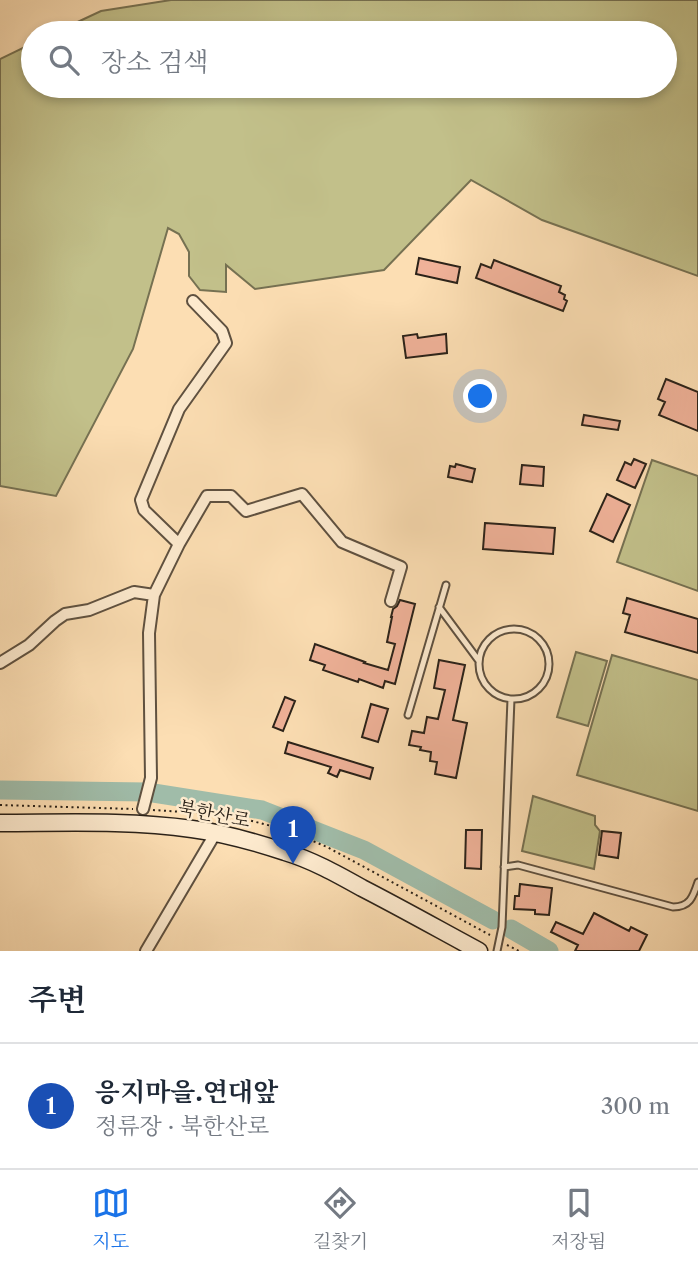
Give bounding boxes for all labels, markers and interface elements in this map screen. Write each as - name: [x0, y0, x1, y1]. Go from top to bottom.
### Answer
- search box: [21, 21, 677, 98]
- icon: search: [45, 41, 83, 79]
- text: 장소 검색: [101, 46, 208, 78]
- your location: [463, 379, 497, 413]
- street label: 북한산로: [176, 796, 252, 832]
- pin: 1: [270, 806, 316, 864]
- text: 주변: [28, 981, 86, 1018]
- text: 응지마을.연대앞: [95, 1076, 278, 1108]
- text: 1: [46, 1092, 56, 1120]
- text: 300 m: [601, 1092, 670, 1120]
- text: 정류장 · 북한산로: [95, 1112, 269, 1140]
- tab: 지도: [92, 1184, 130, 1253]
- tab: 길찾기: [313, 1184, 368, 1253]
- tab: 저장됨: [551, 1184, 606, 1253]

